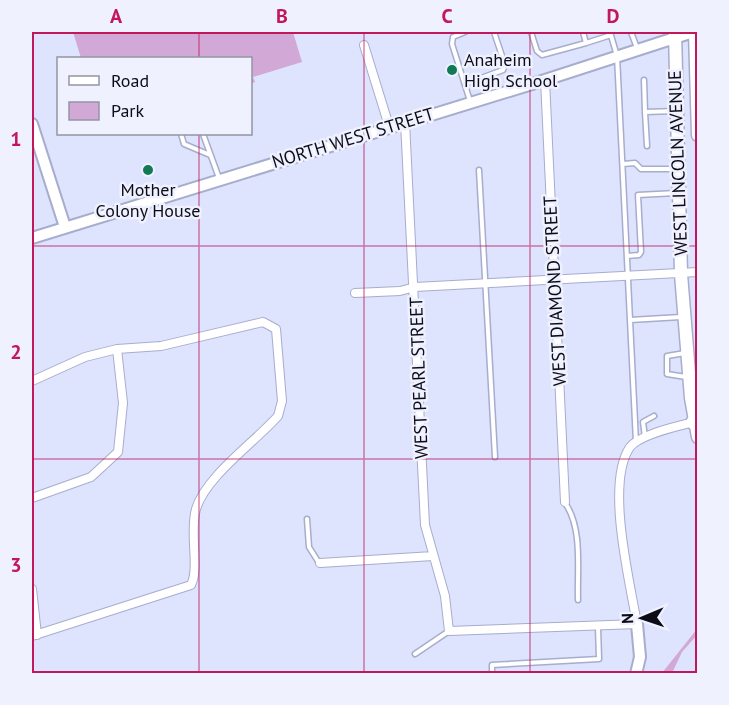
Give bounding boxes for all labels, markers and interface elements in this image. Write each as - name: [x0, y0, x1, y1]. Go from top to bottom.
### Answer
- text: A: [110, 3, 123, 29]
- text: B: [276, 3, 288, 29]
- text: C: [441, 3, 453, 29]
- text: D: [607, 3, 620, 29]
- place label: Anaheim High School: [464, 48, 558, 92]
- legend: [57, 57, 252, 135]
- marker: Anaheim High School: [445, 63, 459, 77]
- text: Road: [111, 69, 149, 92]
- street label: WEST LINCOLN AVENUE: [663, 70, 692, 256]
- text: Park: [111, 99, 144, 122]
- street label: NORTH WEST STREET: [269, 102, 437, 173]
- text: 1: [10, 126, 22, 152]
- marker: Mother Colony House: [141, 163, 155, 177]
- place label: Mother Colony House: [96, 178, 200, 222]
- street label: WEST DIAMOND STREET: [538, 195, 571, 387]
- street label: WEST PEARL STREET: [404, 297, 433, 459]
- text: 2: [10, 339, 22, 365]
- text: 3: [10, 552, 22, 578]
- north arrow: [612, 588, 672, 648]
- text: N: [617, 613, 637, 624]

